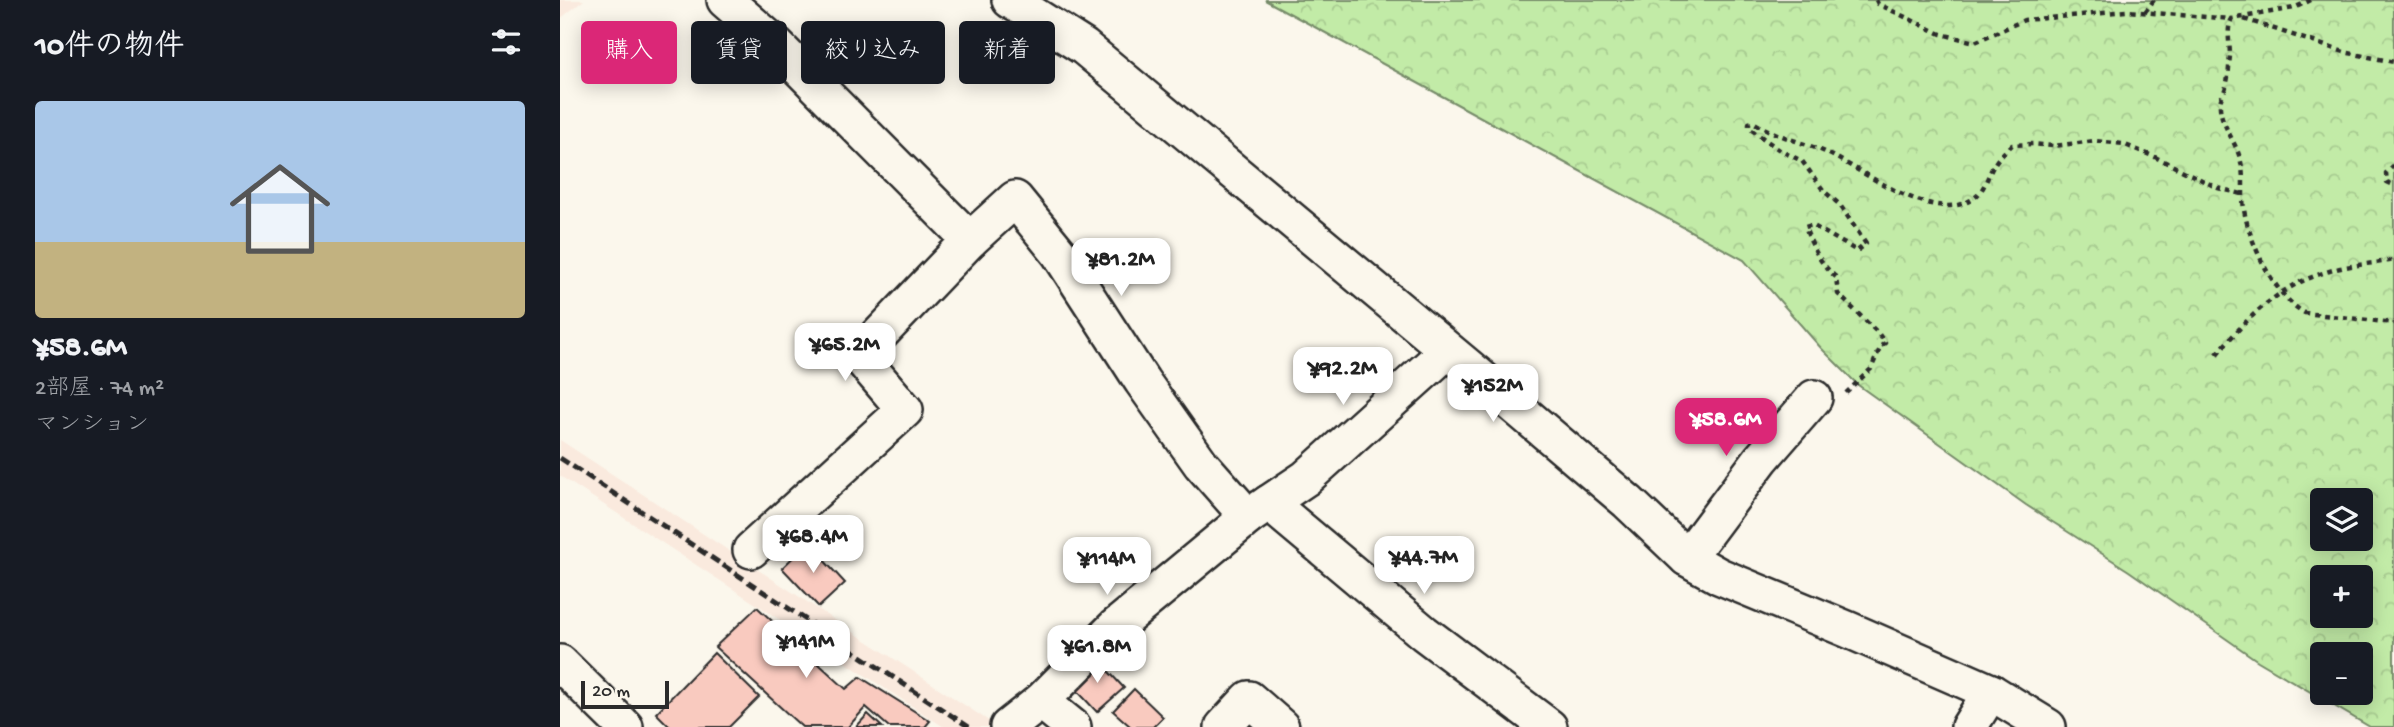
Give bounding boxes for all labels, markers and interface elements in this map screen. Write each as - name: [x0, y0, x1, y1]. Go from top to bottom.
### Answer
- chip: 購入: [581, 21, 677, 84]
- chip: 賃貸: [691, 21, 787, 84]
- chip: 絞り込み: [801, 21, 945, 84]
- chip: 新着: [959, 21, 1055, 84]
- icon: filters: [487, 23, 525, 61]
- text: 10件の物件: [35, 31, 184, 66]
- icon: home: [217, 146, 343, 272]
- pin: ¥81.2M: [1064, 238, 1178, 298]
- text: ¥81.2M: [1087, 247, 1155, 274]
- pin: ¥65.2M: [788, 324, 902, 383]
- text: ¥58.6M: [35, 332, 127, 367]
- text: ¥65.2M: [811, 332, 879, 359]
- pin: ¥92.2M: [1286, 348, 1400, 407]
- text: ¥92.2M: [1309, 356, 1377, 383]
- pin: ¥152M: [1444, 364, 1542, 424]
- text: ¥152M: [1463, 373, 1523, 400]
- text: 2部屋 · 74 m²: [35, 376, 164, 403]
- pin: ¥58.6M: [1669, 398, 1783, 458]
- text: ¥58.6M: [1691, 407, 1761, 434]
- text: マンション: [35, 412, 149, 439]
- map controls: [2310, 488, 2373, 705]
- button: layers: [2310, 488, 2373, 551]
- pin: ¥68.4M: [756, 516, 870, 575]
- text: ¥68.4M: [779, 524, 848, 551]
- pin: ¥44.7M: [1367, 536, 1481, 596]
- pin: ¥114M: [1058, 538, 1156, 597]
- text: ¥44.7M: [1390, 545, 1458, 572]
- text: ¥114M: [1079, 546, 1135, 573]
- button: +: [2310, 565, 2373, 628]
- pin: ¥141M: [757, 620, 855, 680]
- pin: ¥61.8M: [1040, 626, 1154, 685]
- text: ¥141M: [778, 629, 834, 656]
- text: ¥61.8M: [1063, 634, 1131, 661]
- button: −: [2310, 642, 2373, 705]
- scale bar: [581, 678, 668, 710]
- text: 20 m: [592, 681, 630, 704]

